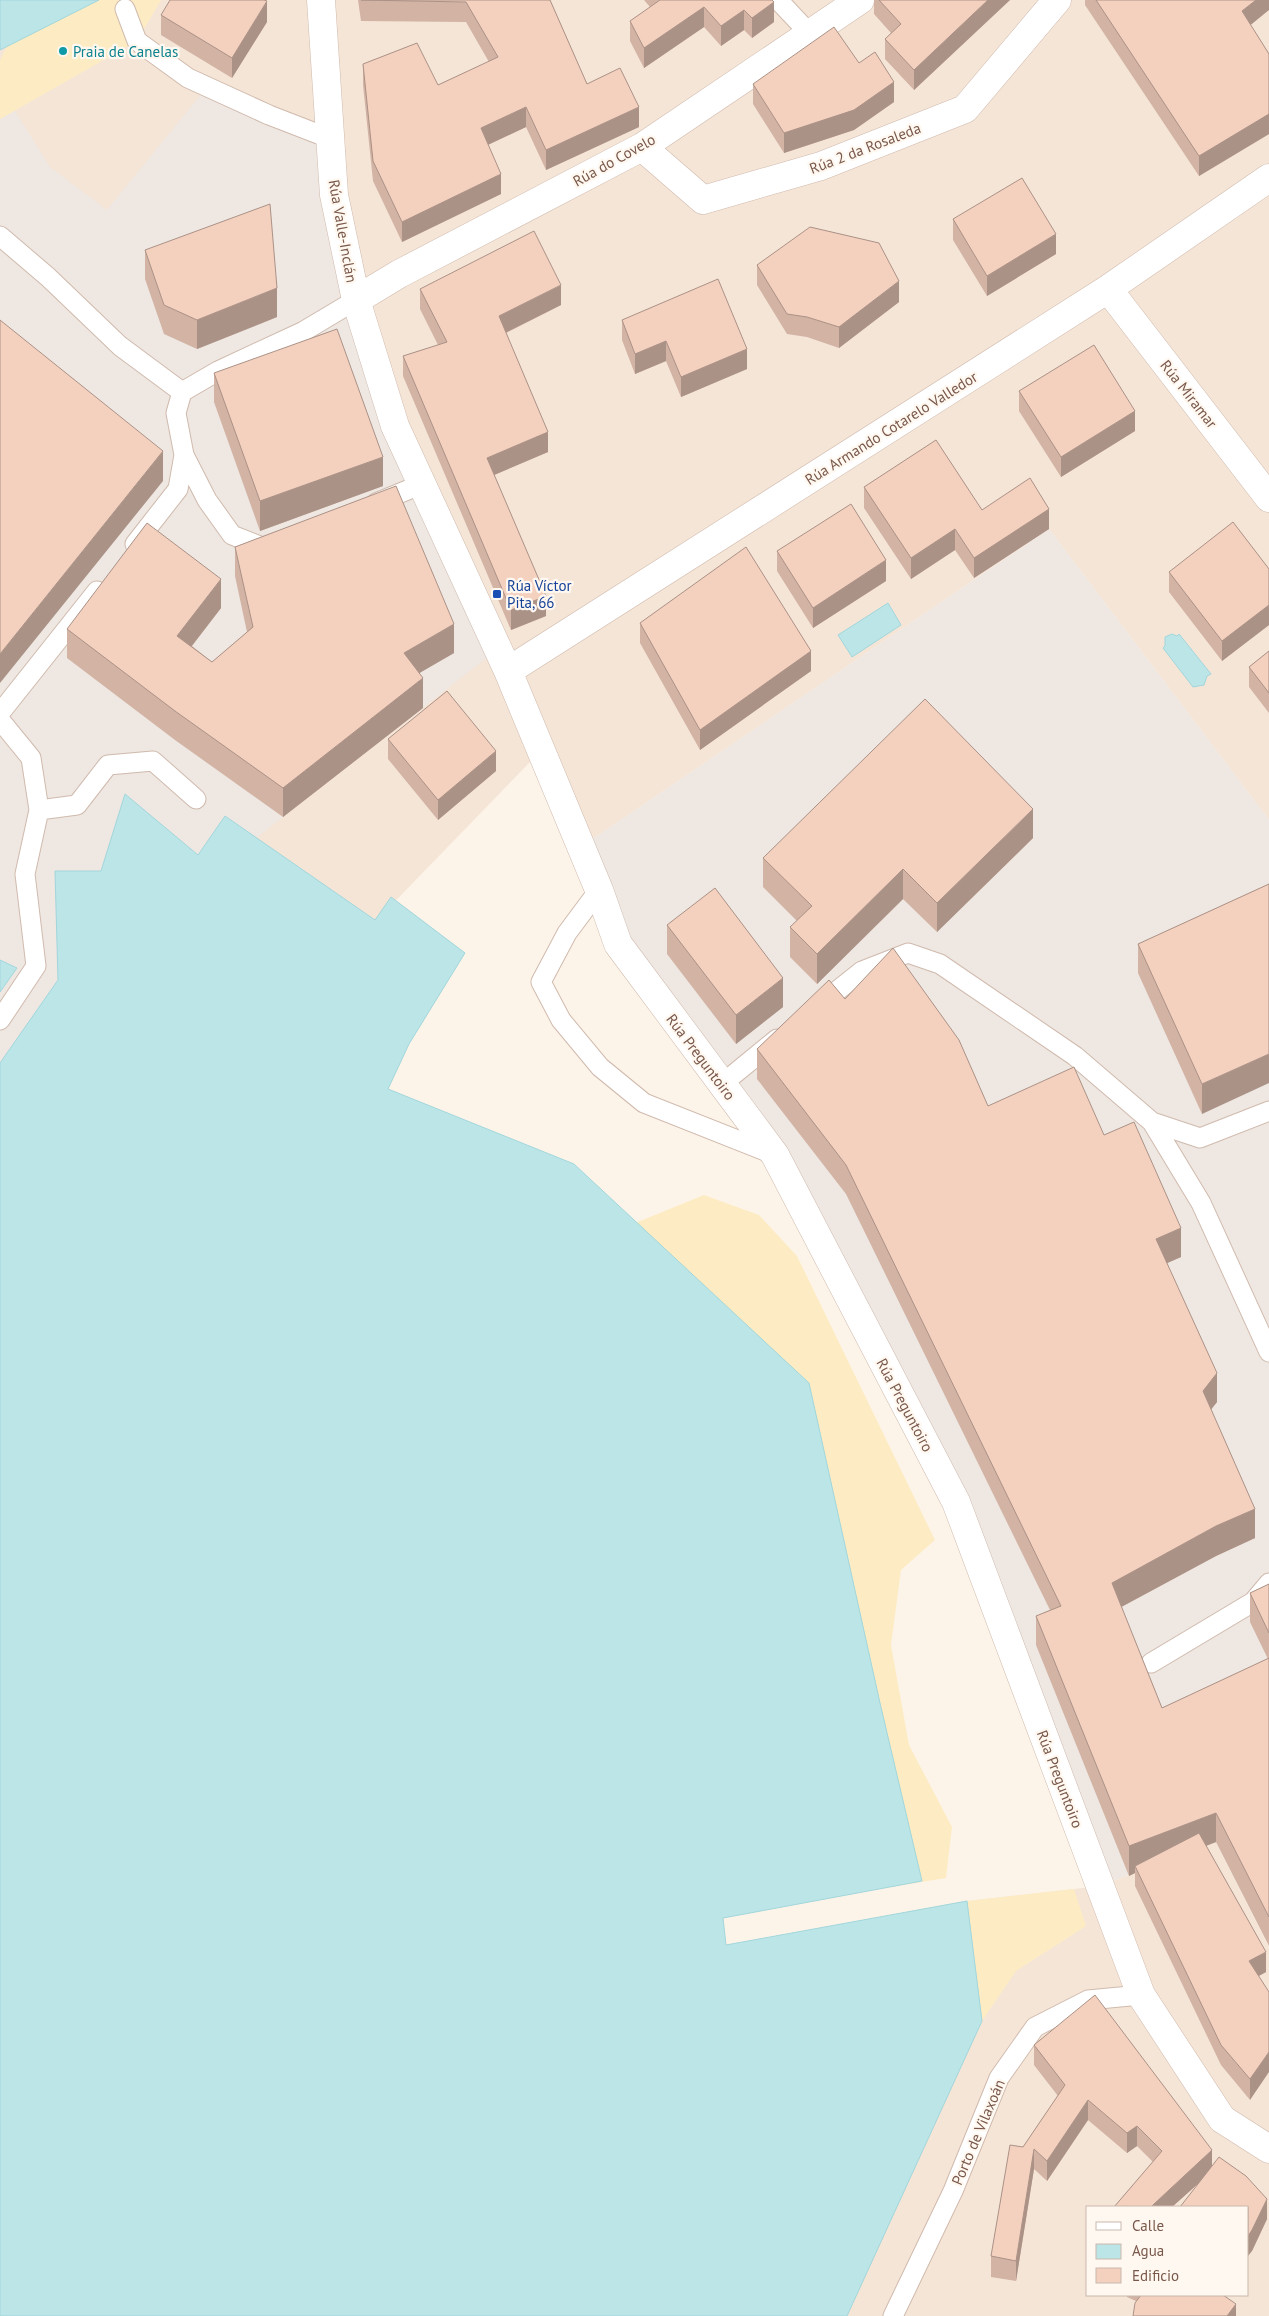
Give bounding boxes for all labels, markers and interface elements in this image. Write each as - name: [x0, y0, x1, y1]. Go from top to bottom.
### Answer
- place label: Praia de Canelas: [73, 42, 178, 61]
- marker: Praia de Canelas: [57, 45, 69, 57]
- street label: Rúa 2 da Rosaleda: [807, 118, 923, 178]
- street label: Rúa do Covelo: [569, 130, 659, 190]
- street label: Rúa Valle-Inclán: [325, 178, 361, 284]
- street label: Rúa Miramar: [1156, 356, 1222, 432]
- street label: Rúa Armando Cotarelo Valledor: [801, 367, 981, 489]
- place label: Rúa Víctor Pita, 66: [507, 576, 572, 612]
- marker: Rúa Víctor Pita, 66: [491, 588, 503, 600]
- street label: Rúa Preguntoiro: [662, 1010, 740, 1104]
- street label: Rúa Preguntoiro: [872, 1355, 938, 1455]
- street label: Rúa Preguntoiro: [1033, 1727, 1087, 1831]
- street label: Porto de Vilaxoán: [947, 2076, 1009, 2188]
- legend: [1086, 2206, 1249, 2296]
- text: Calle: [1132, 2216, 1164, 2235]
- text: Agua: [1132, 2241, 1164, 2260]
- text: Edificio: [1132, 2266, 1179, 2285]

